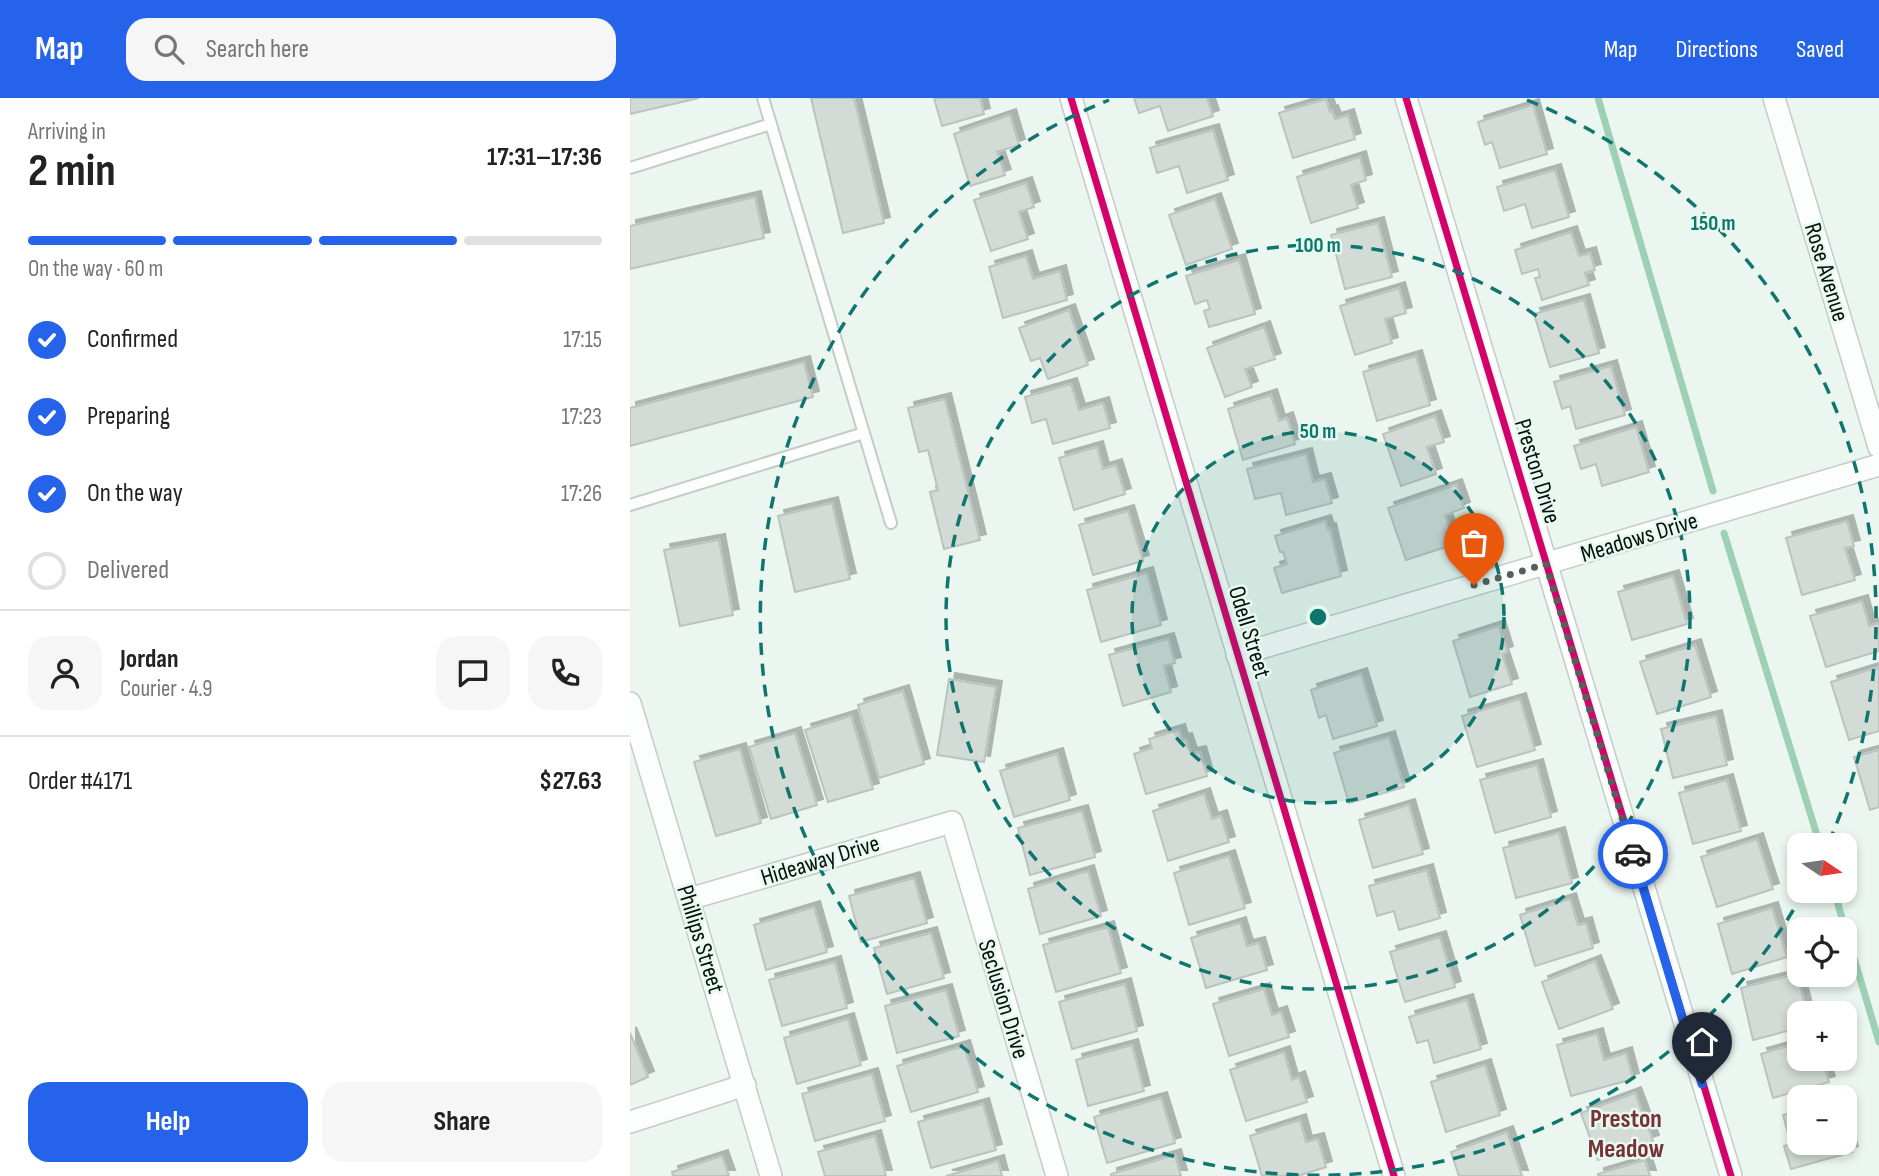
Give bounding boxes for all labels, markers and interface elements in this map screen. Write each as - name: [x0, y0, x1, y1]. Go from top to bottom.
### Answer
- search box: [126, 18, 616, 81]
- text: Map: [35, 29, 84, 69]
- icon: search: [150, 30, 188, 68]
- text: Search here: [206, 34, 309, 65]
- text: Map: [1604, 35, 1637, 64]
- text: Directions: [1675, 35, 1758, 64]
- text: Saved: [1796, 35, 1844, 64]
- text: Arriving in: [28, 118, 106, 146]
- text: 17:31–17:36: [487, 142, 602, 173]
- text: 2 min: [28, 144, 116, 199]
- text: 150 m: [1691, 211, 1735, 236]
- street label: Rose Avenue: [1798, 219, 1855, 325]
- text: 100 m: [1295, 233, 1341, 258]
- text: On the way · 60 m: [28, 255, 163, 283]
- icon: check: [28, 321, 66, 359]
- text: Confirmed: [87, 324, 178, 355]
- text: 17:15: [563, 326, 602, 354]
- icon: check: [28, 398, 66, 436]
- text: Preparing: [87, 401, 170, 432]
- text: 17:23: [561, 403, 602, 431]
- street label: Preston Drive: [1508, 415, 1567, 527]
- text: 50 m: [1300, 419, 1336, 444]
- icon: check: [28, 475, 66, 513]
- text: On the way: [87, 478, 183, 509]
- text: 17:26: [561, 480, 602, 508]
- street label: Meadows Drive: [1577, 506, 1701, 569]
- pin: [1444, 513, 1504, 585]
- icon: bag: [1455, 524, 1493, 562]
- text: Delivered: [87, 555, 169, 586]
- street label: Odell Street: [1222, 583, 1277, 682]
- centre of rings: [1306, 605, 1330, 629]
- button: person: [28, 636, 102, 710]
- button: chat: [436, 636, 510, 710]
- button: phone: [528, 636, 602, 710]
- text: Jordan: [120, 644, 178, 675]
- text: Courier · 4.9: [120, 675, 212, 703]
- text: Order #4171: [28, 766, 132, 797]
- text: $27.63: [539, 766, 602, 797]
- courier: [1598, 819, 1668, 889]
- street label: Hideaway Drive: [757, 829, 883, 892]
- north arrow: [1787, 833, 1857, 903]
- map controls: [1787, 833, 1857, 1155]
- icon: car: [1614, 835, 1652, 873]
- street label: Phillips Street: [670, 881, 731, 997]
- button: locate: [1787, 917, 1857, 987]
- street label: Seclusion Drive: [972, 936, 1035, 1062]
- button: +: [1787, 1001, 1857, 1071]
- pin: [1672, 1012, 1732, 1084]
- icon: home: [1683, 1023, 1721, 1061]
- button: Help: [28, 1082, 308, 1162]
- button: Share: [322, 1082, 602, 1162]
- button: −: [1787, 1085, 1857, 1155]
- district label: Preston Meadow: [1588, 1104, 1665, 1165]

